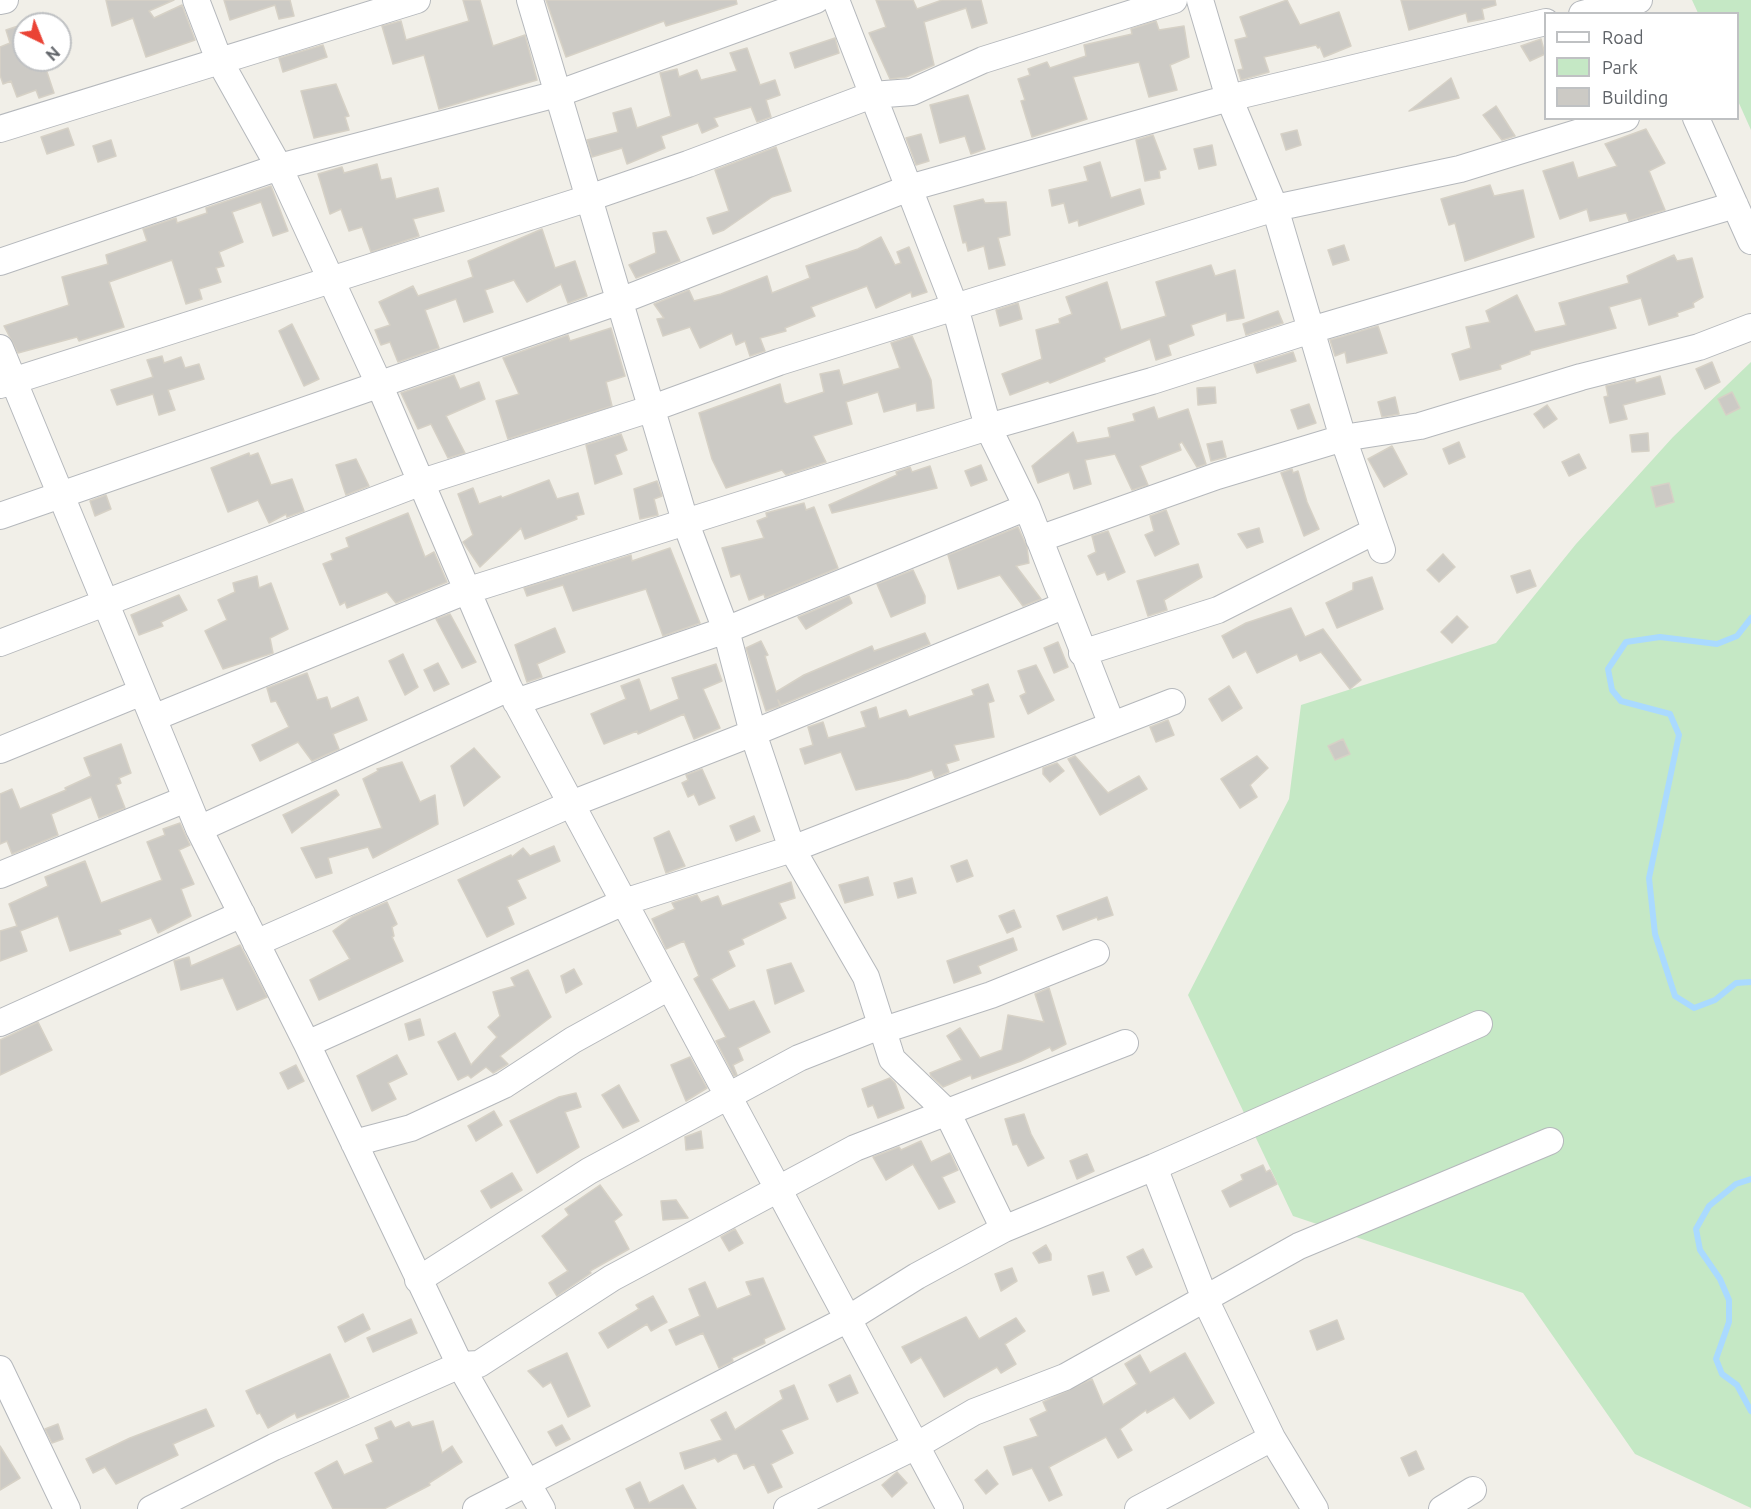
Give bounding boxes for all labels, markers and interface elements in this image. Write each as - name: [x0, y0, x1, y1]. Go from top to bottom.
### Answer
- north arrow: [12, 12, 72, 72]
- legend: [1544, 12, 1739, 120]
- text: Road: [1602, 27, 1644, 47]
- text: N: [42, 43, 63, 64]
- text: Park: [1602, 57, 1638, 77]
- text: Building: [1602, 87, 1668, 107]

